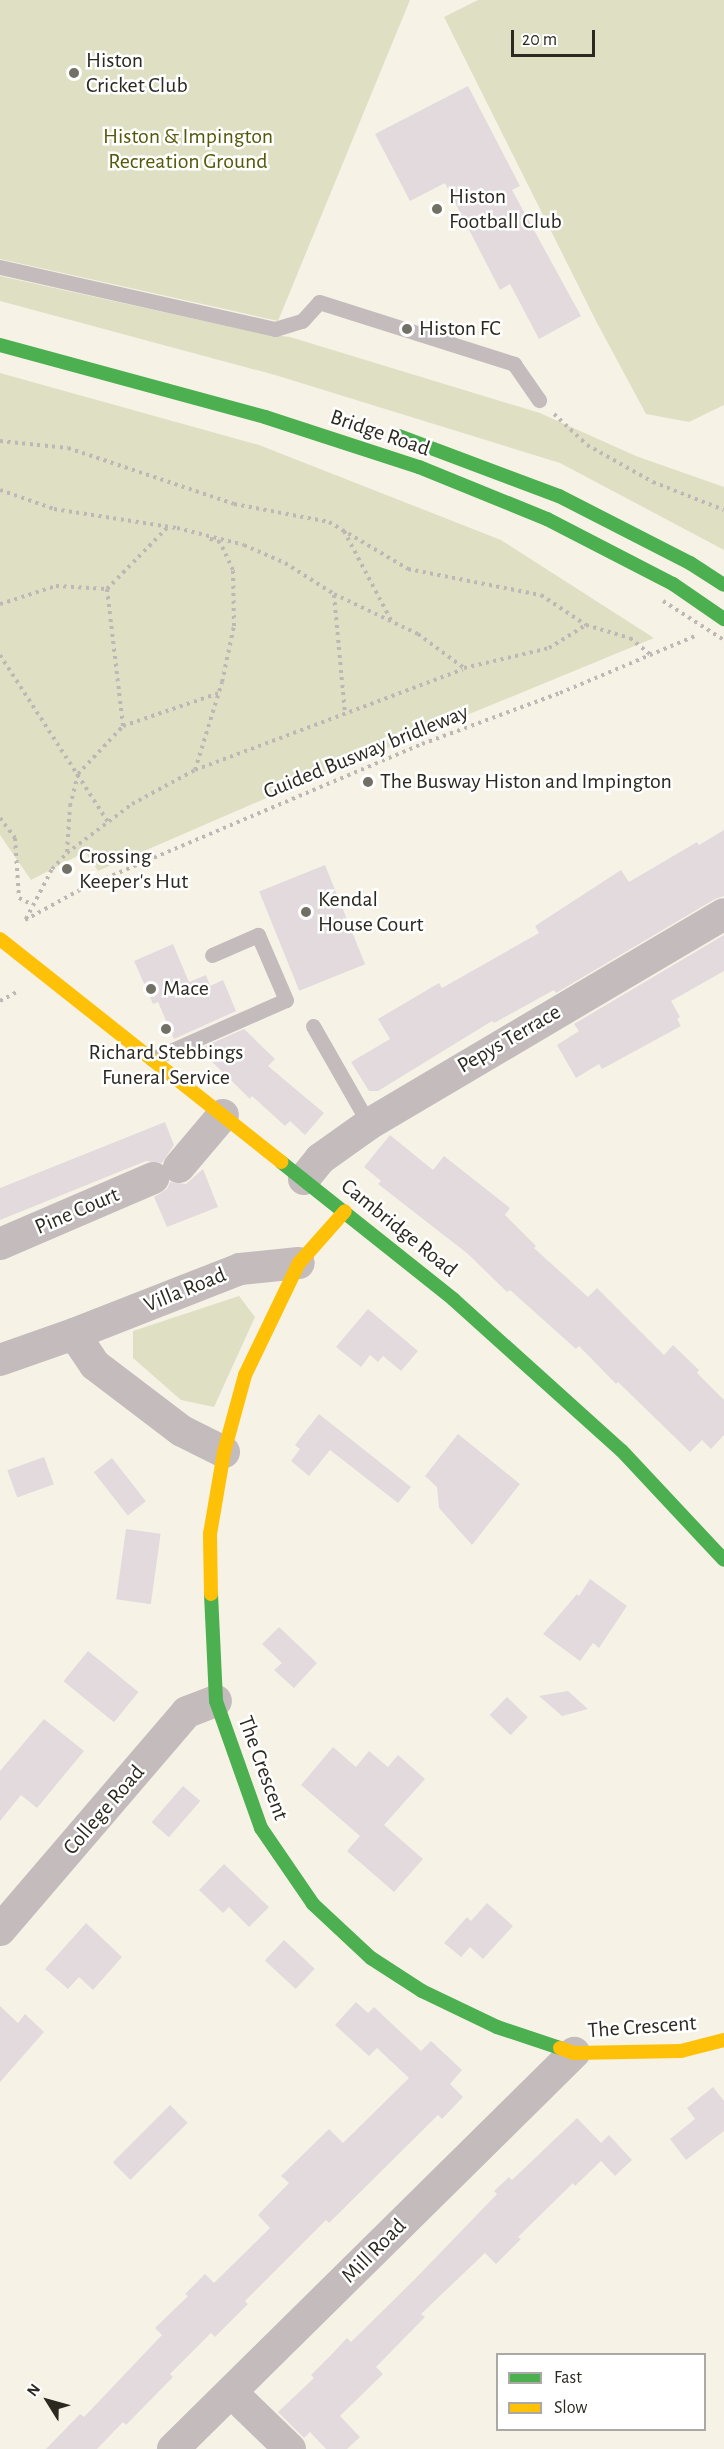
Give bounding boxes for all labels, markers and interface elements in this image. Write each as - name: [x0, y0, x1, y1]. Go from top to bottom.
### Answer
- scale bar: [514, 18, 598, 56]
- text: 20 m: [522, 31, 557, 49]
- place label: Histon Cricket Club: [86, 47, 188, 98]
- marker: Histon Cricket Club: [67, 66, 81, 80]
- park label: Histon & Impington Recreation Ground: [103, 123, 273, 174]
- place label: Histon Football Club: [449, 183, 562, 234]
- marker: Histon Football Club: [430, 202, 444, 216]
- place label: Histon FC: [419, 316, 501, 342]
- marker: Histon FC: [400, 322, 414, 336]
- street label: Bridge Road: [327, 404, 433, 462]
- street label: Guided Busway bridleway: [260, 699, 472, 805]
- place label: The Busway Histon and Impington: [380, 769, 672, 795]
- marker: The Busway Histon and Impington: [361, 775, 375, 789]
- place label: Crossing Keeper's Hut: [79, 843, 188, 894]
- marker: Crossing Keeper's Hut: [60, 862, 74, 876]
- place label: Kendal House Court: [318, 886, 423, 938]
- marker: Kendal House Court: [299, 905, 313, 919]
- place label: Mace: [163, 976, 209, 1002]
- marker: Mace: [144, 982, 158, 996]
- street label: Pepys Terrace: [453, 999, 565, 1079]
- marker: Richard Stebbings Funeral Service: [159, 1022, 173, 1036]
- place label: Richard Stebbings Funeral Service: [89, 1039, 243, 1090]
- street label: Cambridge Road: [335, 1173, 463, 1283]
- street label: Pine Court: [31, 1181, 123, 1241]
- street label: Villa Road: [140, 1262, 230, 1318]
- street label: The Crescent: [232, 1712, 294, 1824]
- street label: College Road: [58, 1760, 150, 1860]
- street label: The Crescent: [587, 2010, 697, 2044]
- street label: Mill Road: [336, 2213, 412, 2289]
- legend: [496, 2353, 706, 2431]
- text: Fast: [554, 2369, 582, 2387]
- north arrow: [18, 2371, 78, 2431]
- text: N: [24, 2381, 43, 2399]
- text: Slow: [554, 2399, 587, 2417]

